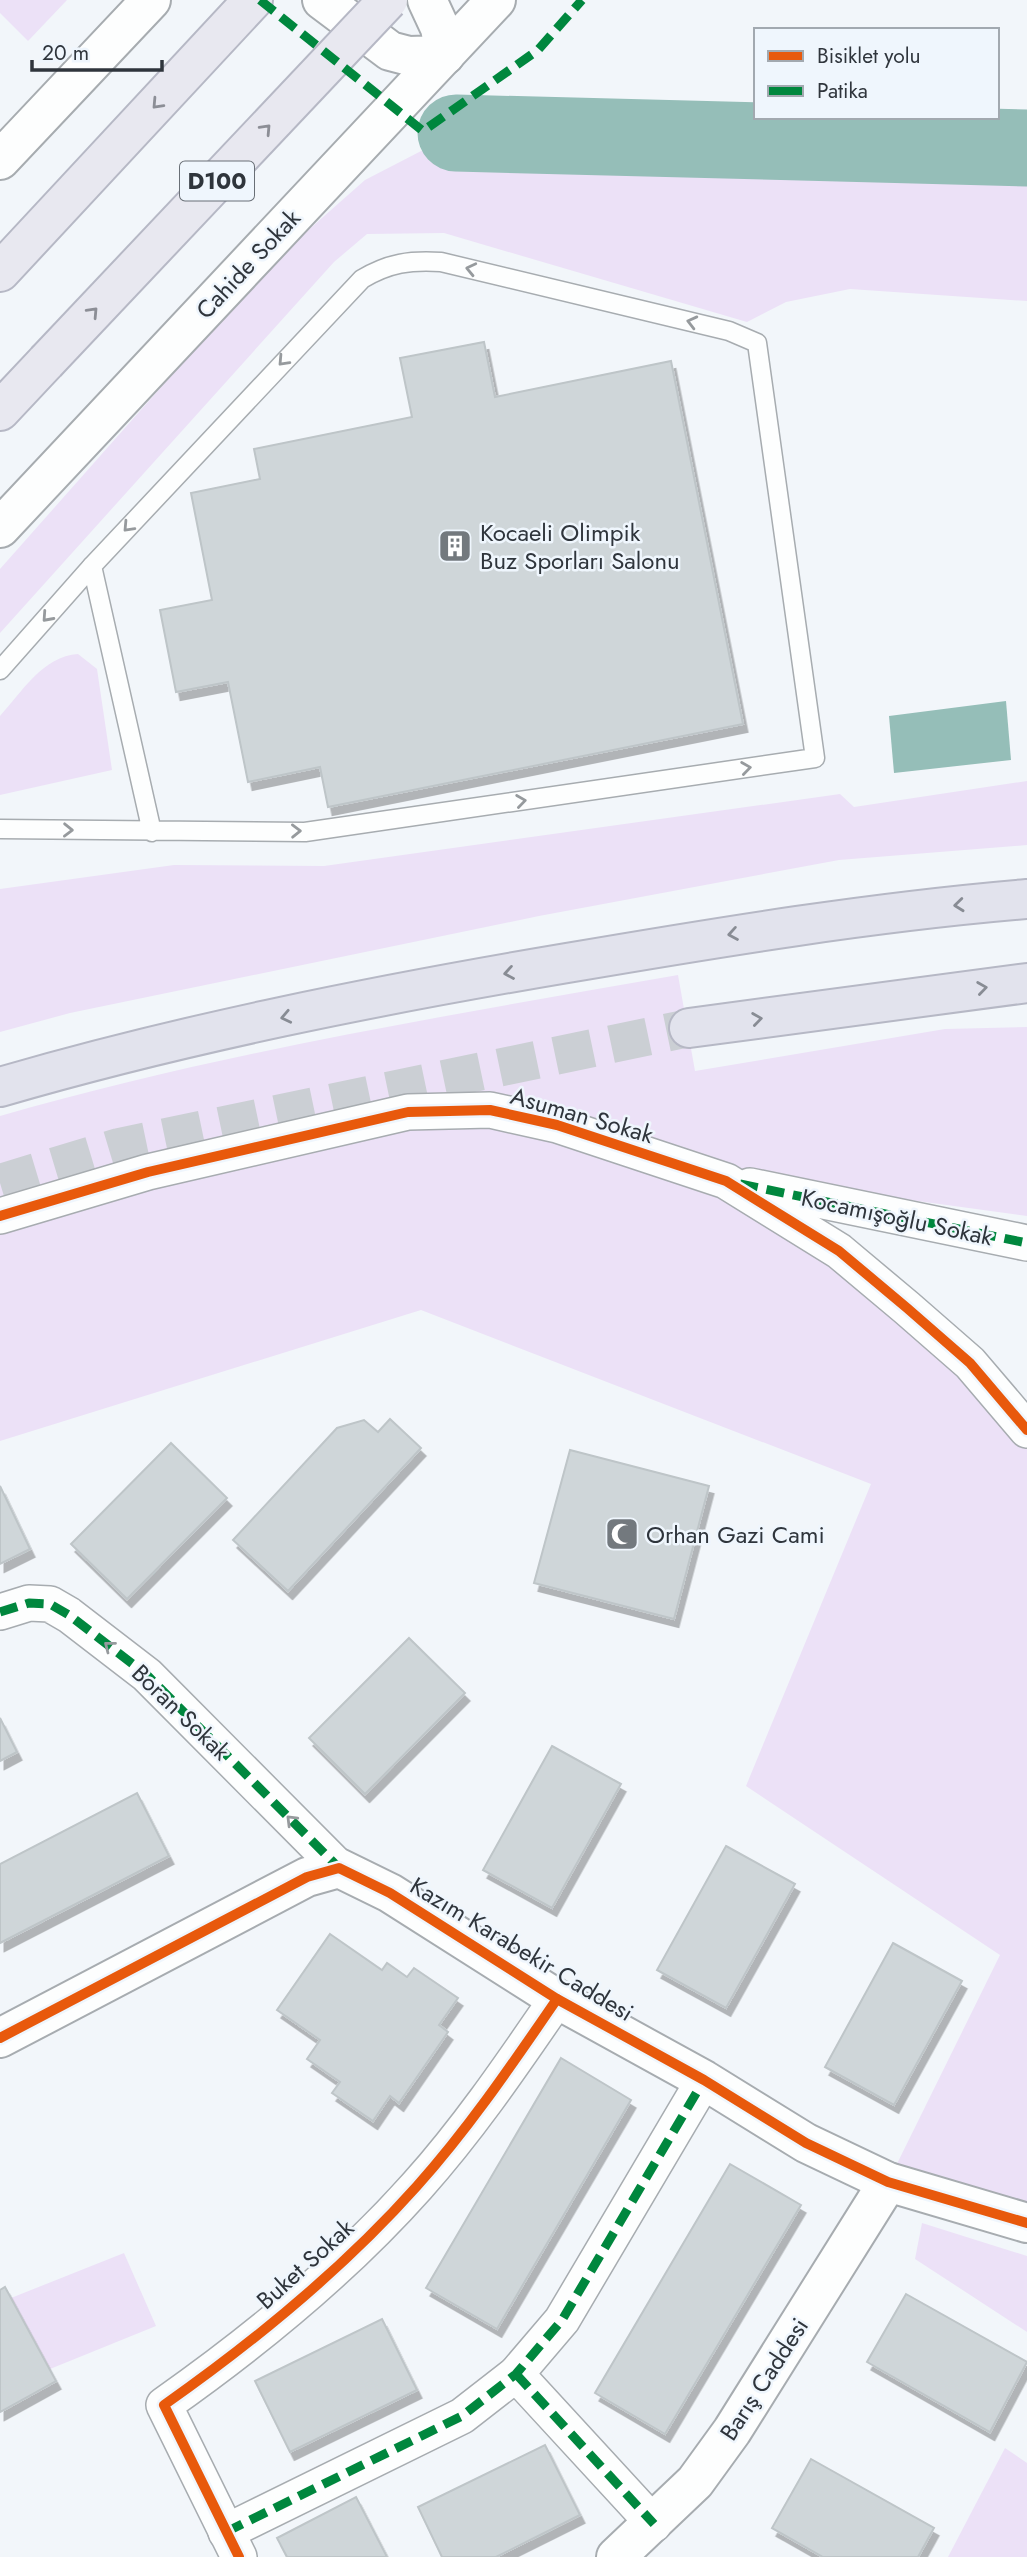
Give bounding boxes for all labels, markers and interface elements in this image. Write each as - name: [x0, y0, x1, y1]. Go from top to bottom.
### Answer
- scale bar: [32, 28, 161, 72]
- legend: [754, 28, 999, 119]
- text: 20 m: [42, 38, 89, 68]
- text: Bisiklet yolu: [817, 41, 921, 71]
- text: Patika: [817, 76, 868, 106]
- one-way arrow: [152, 96, 165, 109]
- one-way arrow: [258, 124, 271, 137]
- road number: D100: [180, 162, 254, 200]
- street label: Cahide Sokak: [188, 201, 308, 327]
- one-way arrow: [465, 262, 477, 277]
- one-way arrow: [85, 307, 98, 320]
- one-way arrow: [686, 316, 698, 330]
- one-way arrow: [279, 353, 292, 366]
- place label: Kocaeli Olimpik Buz Sporları Salonu: [480, 515, 680, 578]
- one-way arrow: [124, 519, 136, 532]
- building icon: Kocaeli Olimpik Buz Sporları Salonu: [436, 527, 474, 565]
- one-way arrow: [43, 609, 55, 622]
- one-way arrow: [740, 761, 752, 776]
- one-way arrow: [515, 793, 527, 808]
- one-way arrow: [63, 822, 74, 838]
- one-way arrow: [290, 824, 301, 839]
- one-way arrow: [953, 897, 964, 912]
- one-way arrow: [727, 926, 739, 941]
- one-way arrow: [503, 965, 515, 980]
- one-way arrow: [977, 981, 988, 996]
- one-way arrow: [280, 1009, 292, 1023]
- one-way arrow: [751, 1011, 763, 1026]
- street label: Asuman Sokak: [506, 1078, 658, 1152]
- street label: Kocamışoğlu Sokak: [798, 1180, 996, 1254]
- mosque icon: Orhan Gazi Cami: [603, 1515, 641, 1553]
- place label: Orhan Gazi Cami: [646, 1517, 825, 1552]
- one-way arrow: [104, 1641, 116, 1654]
- street label: Boran Sokak: [124, 1656, 238, 1768]
- one-way arrow: [286, 1815, 299, 1828]
- street label: Kazım Karabekir Caddesi: [404, 1868, 640, 2030]
- street label: Buket Sokak: [249, 2210, 362, 2317]
- street label: Barış Caddesi: [711, 2311, 817, 2447]

